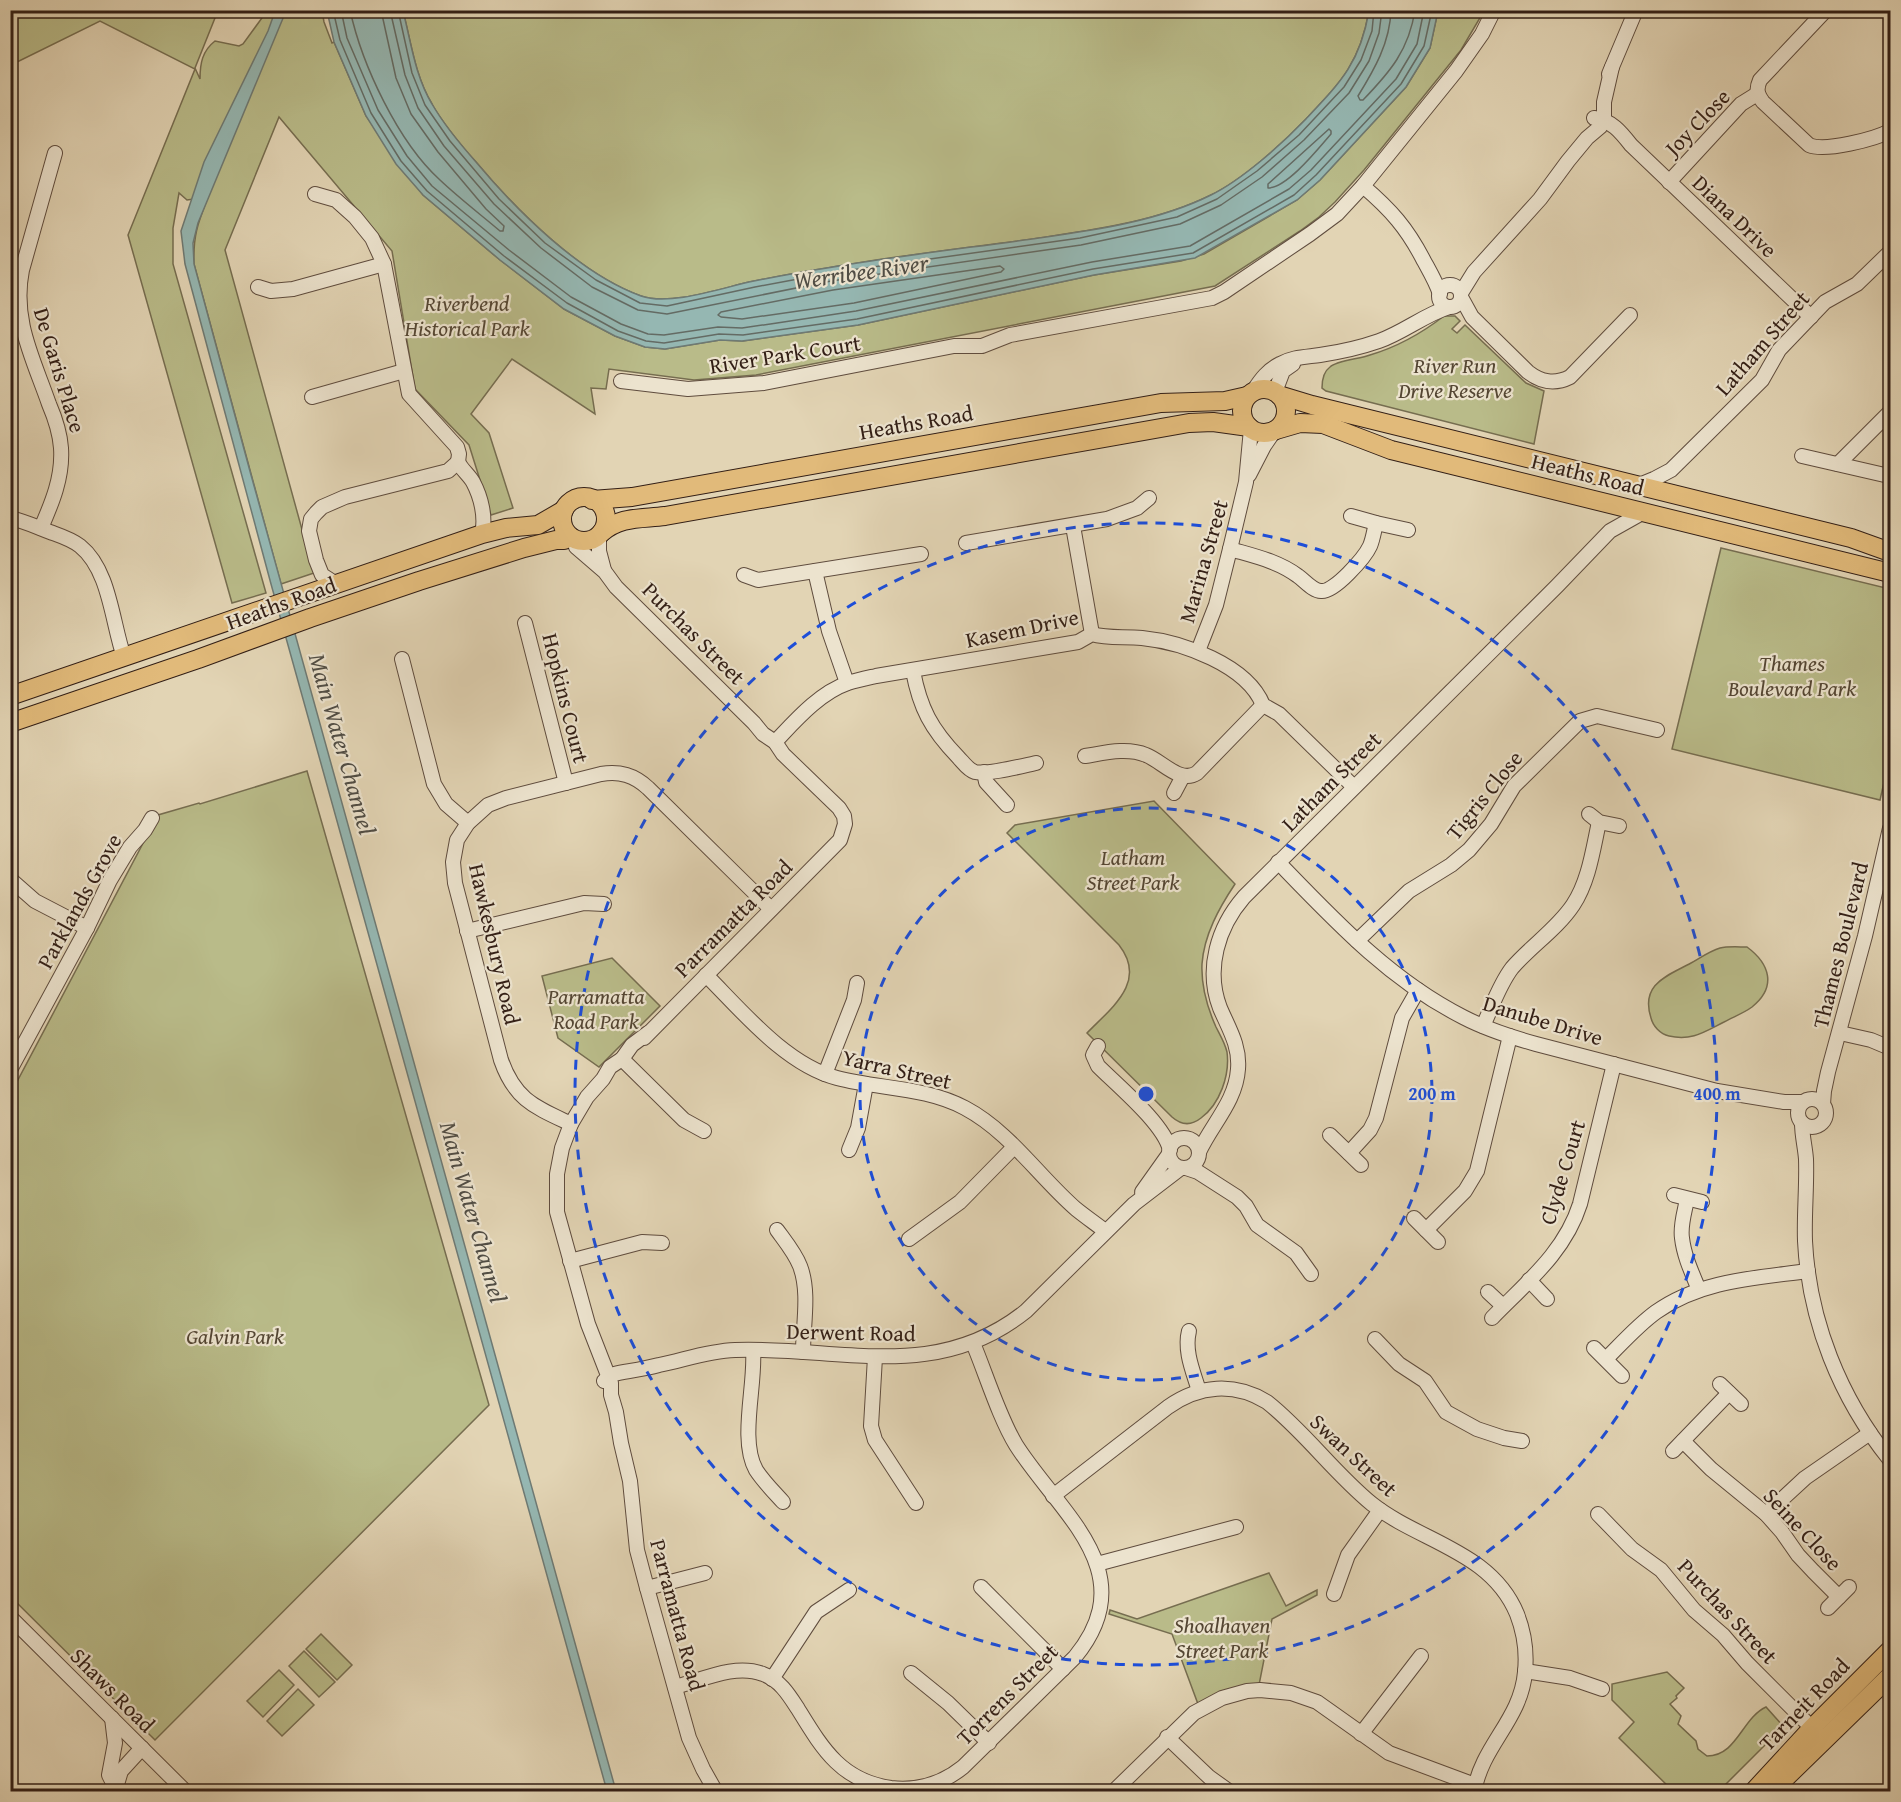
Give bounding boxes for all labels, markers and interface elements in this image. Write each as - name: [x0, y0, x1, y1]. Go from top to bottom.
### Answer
- street label: Joy Close: [1655, 81, 1737, 165]
- street label: Diana Drive: [1685, 167, 1785, 265]
- water label: Werribee River: [791, 245, 932, 298]
- street label: Latham Street: [1707, 283, 1817, 403]
- park label: Riverbend Historical Park: [403, 287, 531, 344]
- street label: De Garis Place: [26, 304, 94, 436]
- street label: River Park Court: [707, 326, 863, 382]
- park label: River Run Drive Reserve: [1397, 349, 1512, 406]
- street label: Heaths Road: [857, 396, 976, 448]
- street label: Heaths Road: [1528, 445, 1648, 504]
- street label: Marina Street: [1170, 495, 1236, 626]
- street label: Heaths Road: [221, 568, 341, 638]
- street label: Purchas Street: [635, 574, 753, 692]
- street label: Kasem Drive: [963, 600, 1081, 656]
- street label: Hopkins Court: [534, 630, 598, 767]
- park label: Thames Boulevard Park: [1727, 647, 1857, 704]
- water label: Main Water Channel: [300, 649, 385, 839]
- street label: Latham Street: [1274, 724, 1388, 838]
- street label: Tigris Close: [1438, 743, 1530, 847]
- street label: Parklands Grove: [29, 828, 129, 974]
- park label: Latham Street Park: [1087, 841, 1180, 898]
- street label: Parramatta Road: [667, 851, 800, 984]
- street label: Thames Boulevard: [1804, 858, 1876, 1032]
- street label: Hawkesbury Road: [461, 860, 529, 1028]
- park label: Parramatta Road Park: [546, 980, 645, 1037]
- street label: Danube Drive: [1479, 987, 1607, 1053]
- street label: Yarra Street: [839, 1041, 955, 1097]
- text: 200 m: [1408, 1080, 1456, 1107]
- text: 400 m: [1693, 1080, 1741, 1107]
- centre of rings: [1136, 1084, 1156, 1104]
- street label: Clyde Court: [1531, 1116, 1593, 1228]
- water label: Main Water Channel: [431, 1117, 516, 1307]
- street label: Derwent Road: [786, 1315, 916, 1349]
- park label: Galvin Park: [186, 1320, 285, 1352]
- street label: Swan Street: [1303, 1406, 1405, 1504]
- street label: Seine Close: [1756, 1480, 1850, 1578]
- street label: Parramatta Road: [642, 1536, 714, 1695]
- street label: Purchas Street: [1671, 1551, 1786, 1671]
- park label: Shoalhaven Street Park: [1174, 1609, 1270, 1666]
- street label: Torrens Street: [949, 1636, 1065, 1752]
- street label: Shaws Road: [63, 1640, 163, 1740]
- street label: Tarneit Road: [1751, 1650, 1857, 1758]

